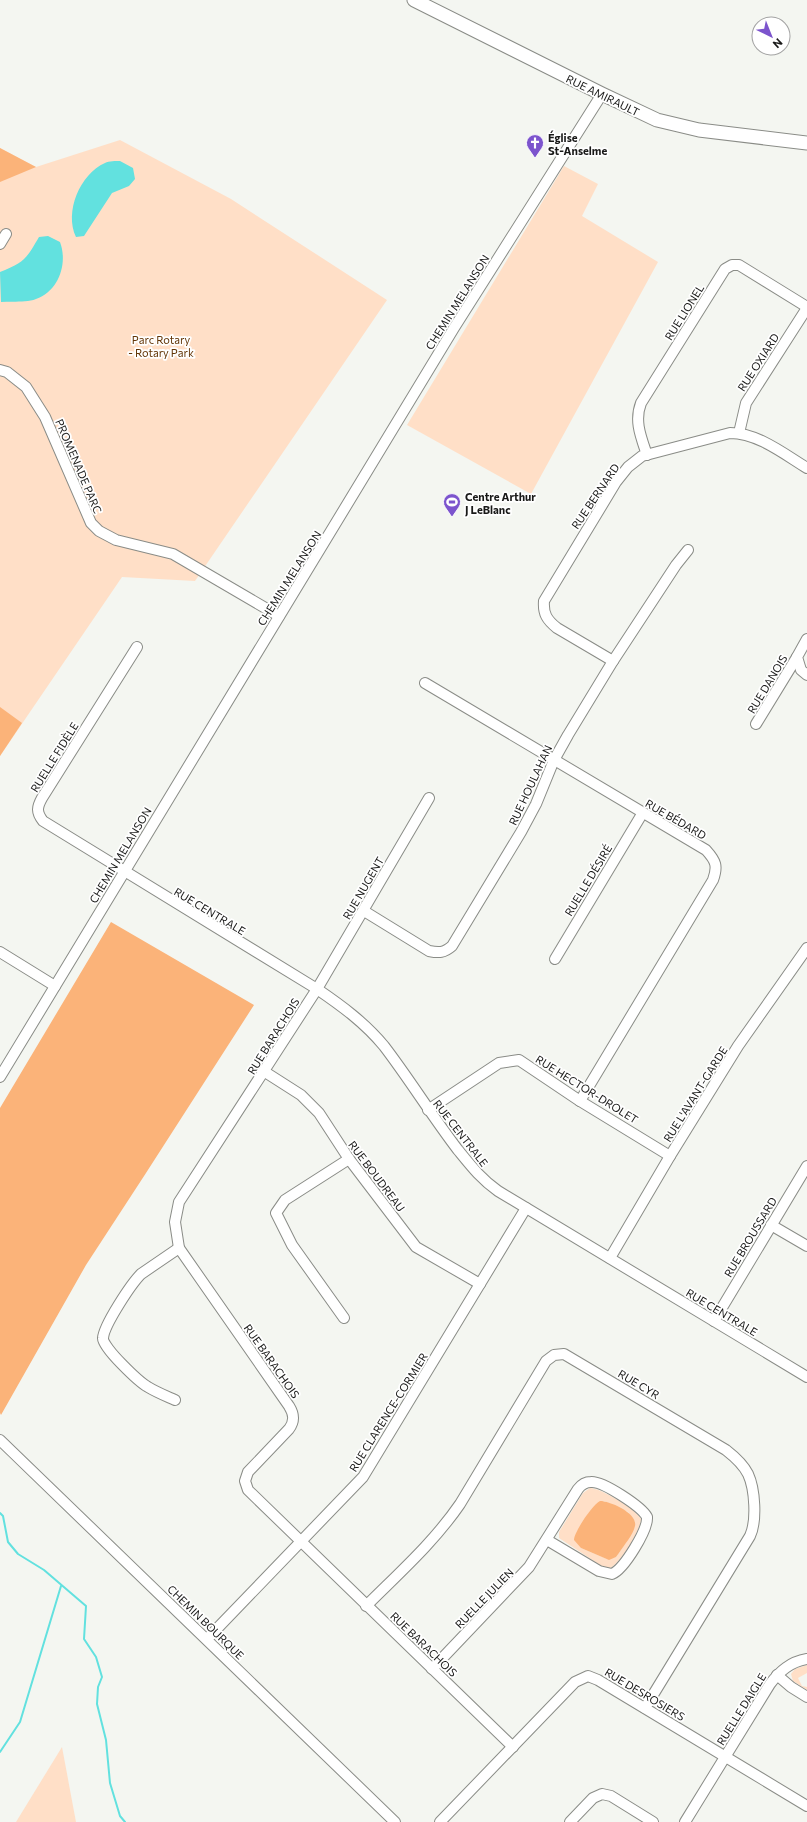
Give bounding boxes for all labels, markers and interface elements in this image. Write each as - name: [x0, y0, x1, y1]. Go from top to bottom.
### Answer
- north arrow: [751, 16, 791, 56]
- text: N: [771, 36, 786, 51]
- street label: RUE AMIRAULT: [564, 72, 642, 118]
- place label: Église St-Anselme: [548, 130, 607, 157]
- church icon: Église St-Anselme: [525, 133, 545, 158]
- street label: CHEMIN MELANSON: [423, 252, 491, 352]
- street label: RUE LIONEL: [662, 282, 706, 342]
- street label: RUE OXIARD: [735, 331, 781, 393]
- park label: Parc Rotary - Rotary Park: [128, 333, 194, 359]
- street label: PROMENADE PARC: [53, 417, 105, 515]
- street label: RUE BERNARD: [568, 461, 622, 531]
- place label: Centre Arthur J LeBlanc: [465, 490, 536, 517]
- sports icon: Centre Arthur J LeBlanc: [442, 492, 462, 517]
- street label: CHEMIN MELANSON: [255, 528, 323, 628]
- street label: RUE DANOIS: [744, 652, 790, 716]
- street label: RUELLE FIDÈLE: [26, 719, 81, 794]
- street label: RUE HOULAHAN: [506, 743, 554, 827]
- street label: RUE BÉDARD: [643, 795, 709, 842]
- street label: CHEMIN MELANSON: [86, 805, 154, 905]
- street label: RUELLE DÉSIRÉ: [561, 841, 614, 918]
- street label: RUE NUGENT: [340, 854, 386, 922]
- street label: RUE CENTRALE: [172, 885, 248, 937]
- street label: RUE BARACHOIS: [244, 995, 302, 1077]
- street label: RUE L'AVANT-GARDE: [660, 1044, 730, 1144]
- street label: RUE HECTOR-DROLET: [534, 1052, 640, 1126]
- street label: RUE CENTRALE: [431, 1097, 491, 1169]
- street label: RUE BOUDREAU: [346, 1138, 408, 1214]
- street label: RUE BROUSSARD: [721, 1195, 779, 1279]
- street label: RUE CENTRALE: [684, 1286, 760, 1338]
- street label: RUE BARACHOIS: [242, 1321, 302, 1401]
- street label: RUE CLARENCE-CORMIER: [346, 1350, 430, 1474]
- street label: RUE CYR: [616, 1367, 663, 1402]
- street label: RUELLE JULIEN: [452, 1565, 517, 1631]
- street label: CHEMIN BOURQUE: [165, 1582, 247, 1662]
- street label: RUE BARACHOIS: [388, 1609, 460, 1679]
- street label: RUE DESROSIERS: [603, 1665, 687, 1723]
- street label: RUELLE DAIGLE: [714, 1671, 768, 1747]

